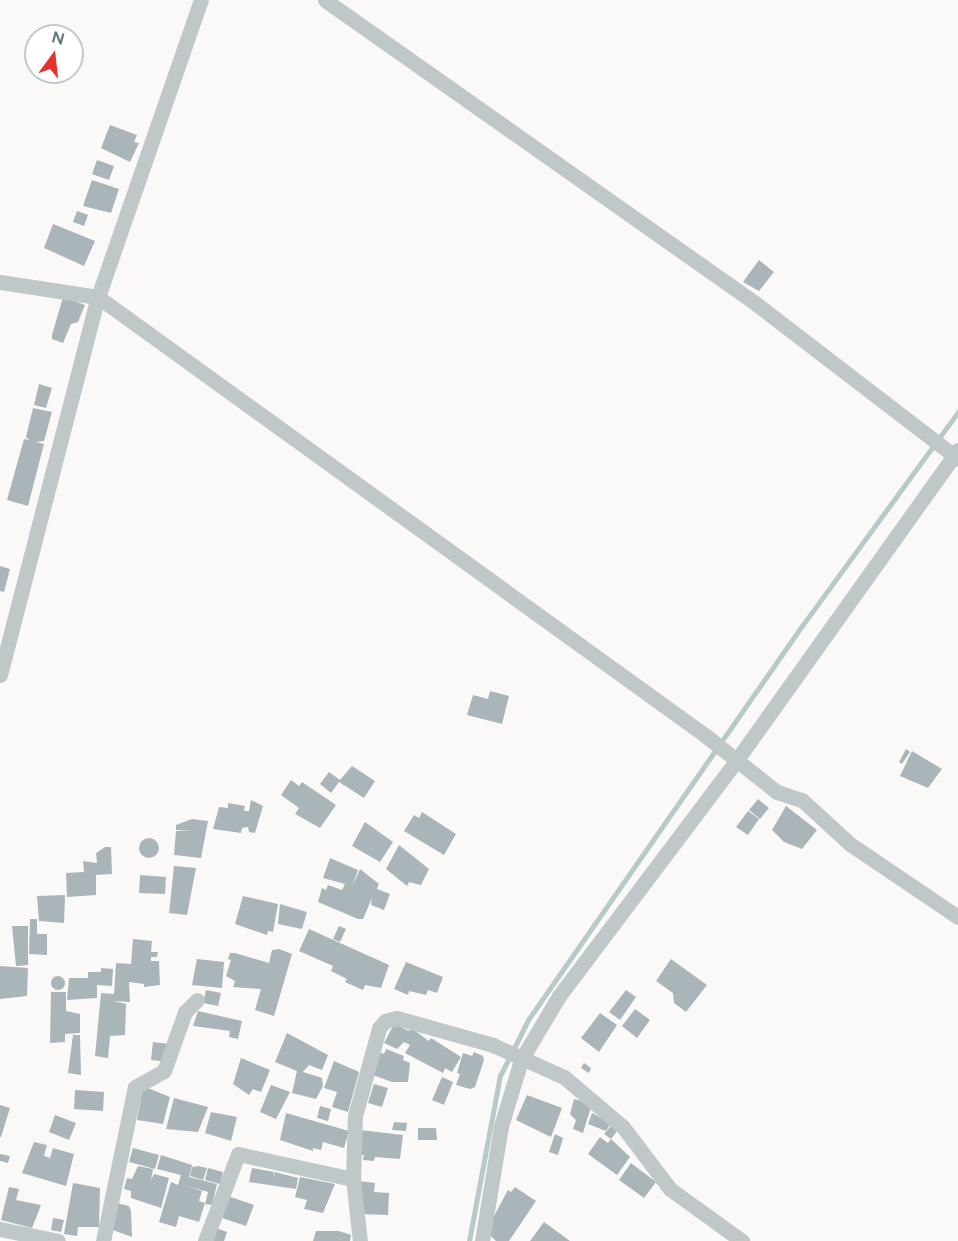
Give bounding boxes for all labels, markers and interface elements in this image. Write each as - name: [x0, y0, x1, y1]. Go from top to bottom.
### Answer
- north arrow: [24, 24, 84, 84]
- text: N: [50, 27, 67, 49]

